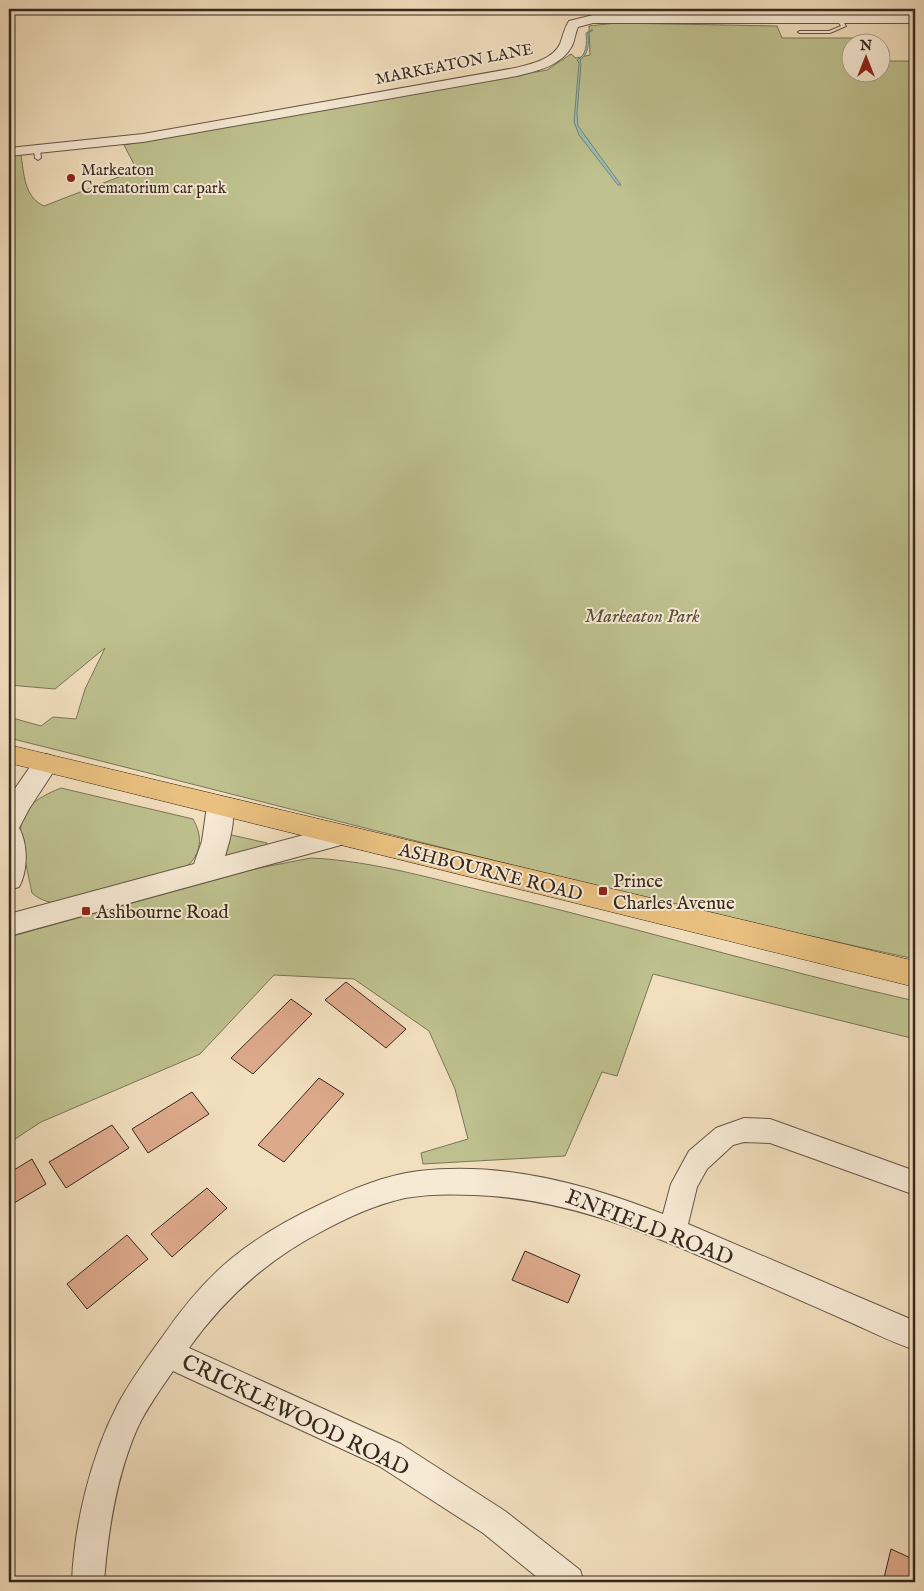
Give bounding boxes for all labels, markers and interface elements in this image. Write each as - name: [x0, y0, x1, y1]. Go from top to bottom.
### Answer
- north arrow: [842, 32, 892, 82]
- text: N: [859, 37, 872, 55]
- street label: MARKEATON LANE: [374, 40, 535, 90]
- place label: Markeaton Crematorium car park: [81, 161, 227, 199]
- marker: Markeaton Crematorium car park: [65, 172, 77, 184]
- park label: Markeaton Park: [584, 605, 700, 629]
- street label: ASHBOURNE ROAD: [395, 838, 585, 907]
- place label: Prince Charles Avenue: [613, 870, 735, 916]
- marker: Prince Charles Avenue: [597, 885, 609, 897]
- place label: Ashbourne Road: [95, 901, 230, 925]
- marker: Ashbourne Road: [80, 905, 92, 917]
- street label: ENFIELD ROAD: [561, 1183, 737, 1273]
- street label: CRICKLEWOOD ROAD: [177, 1348, 414, 1483]

